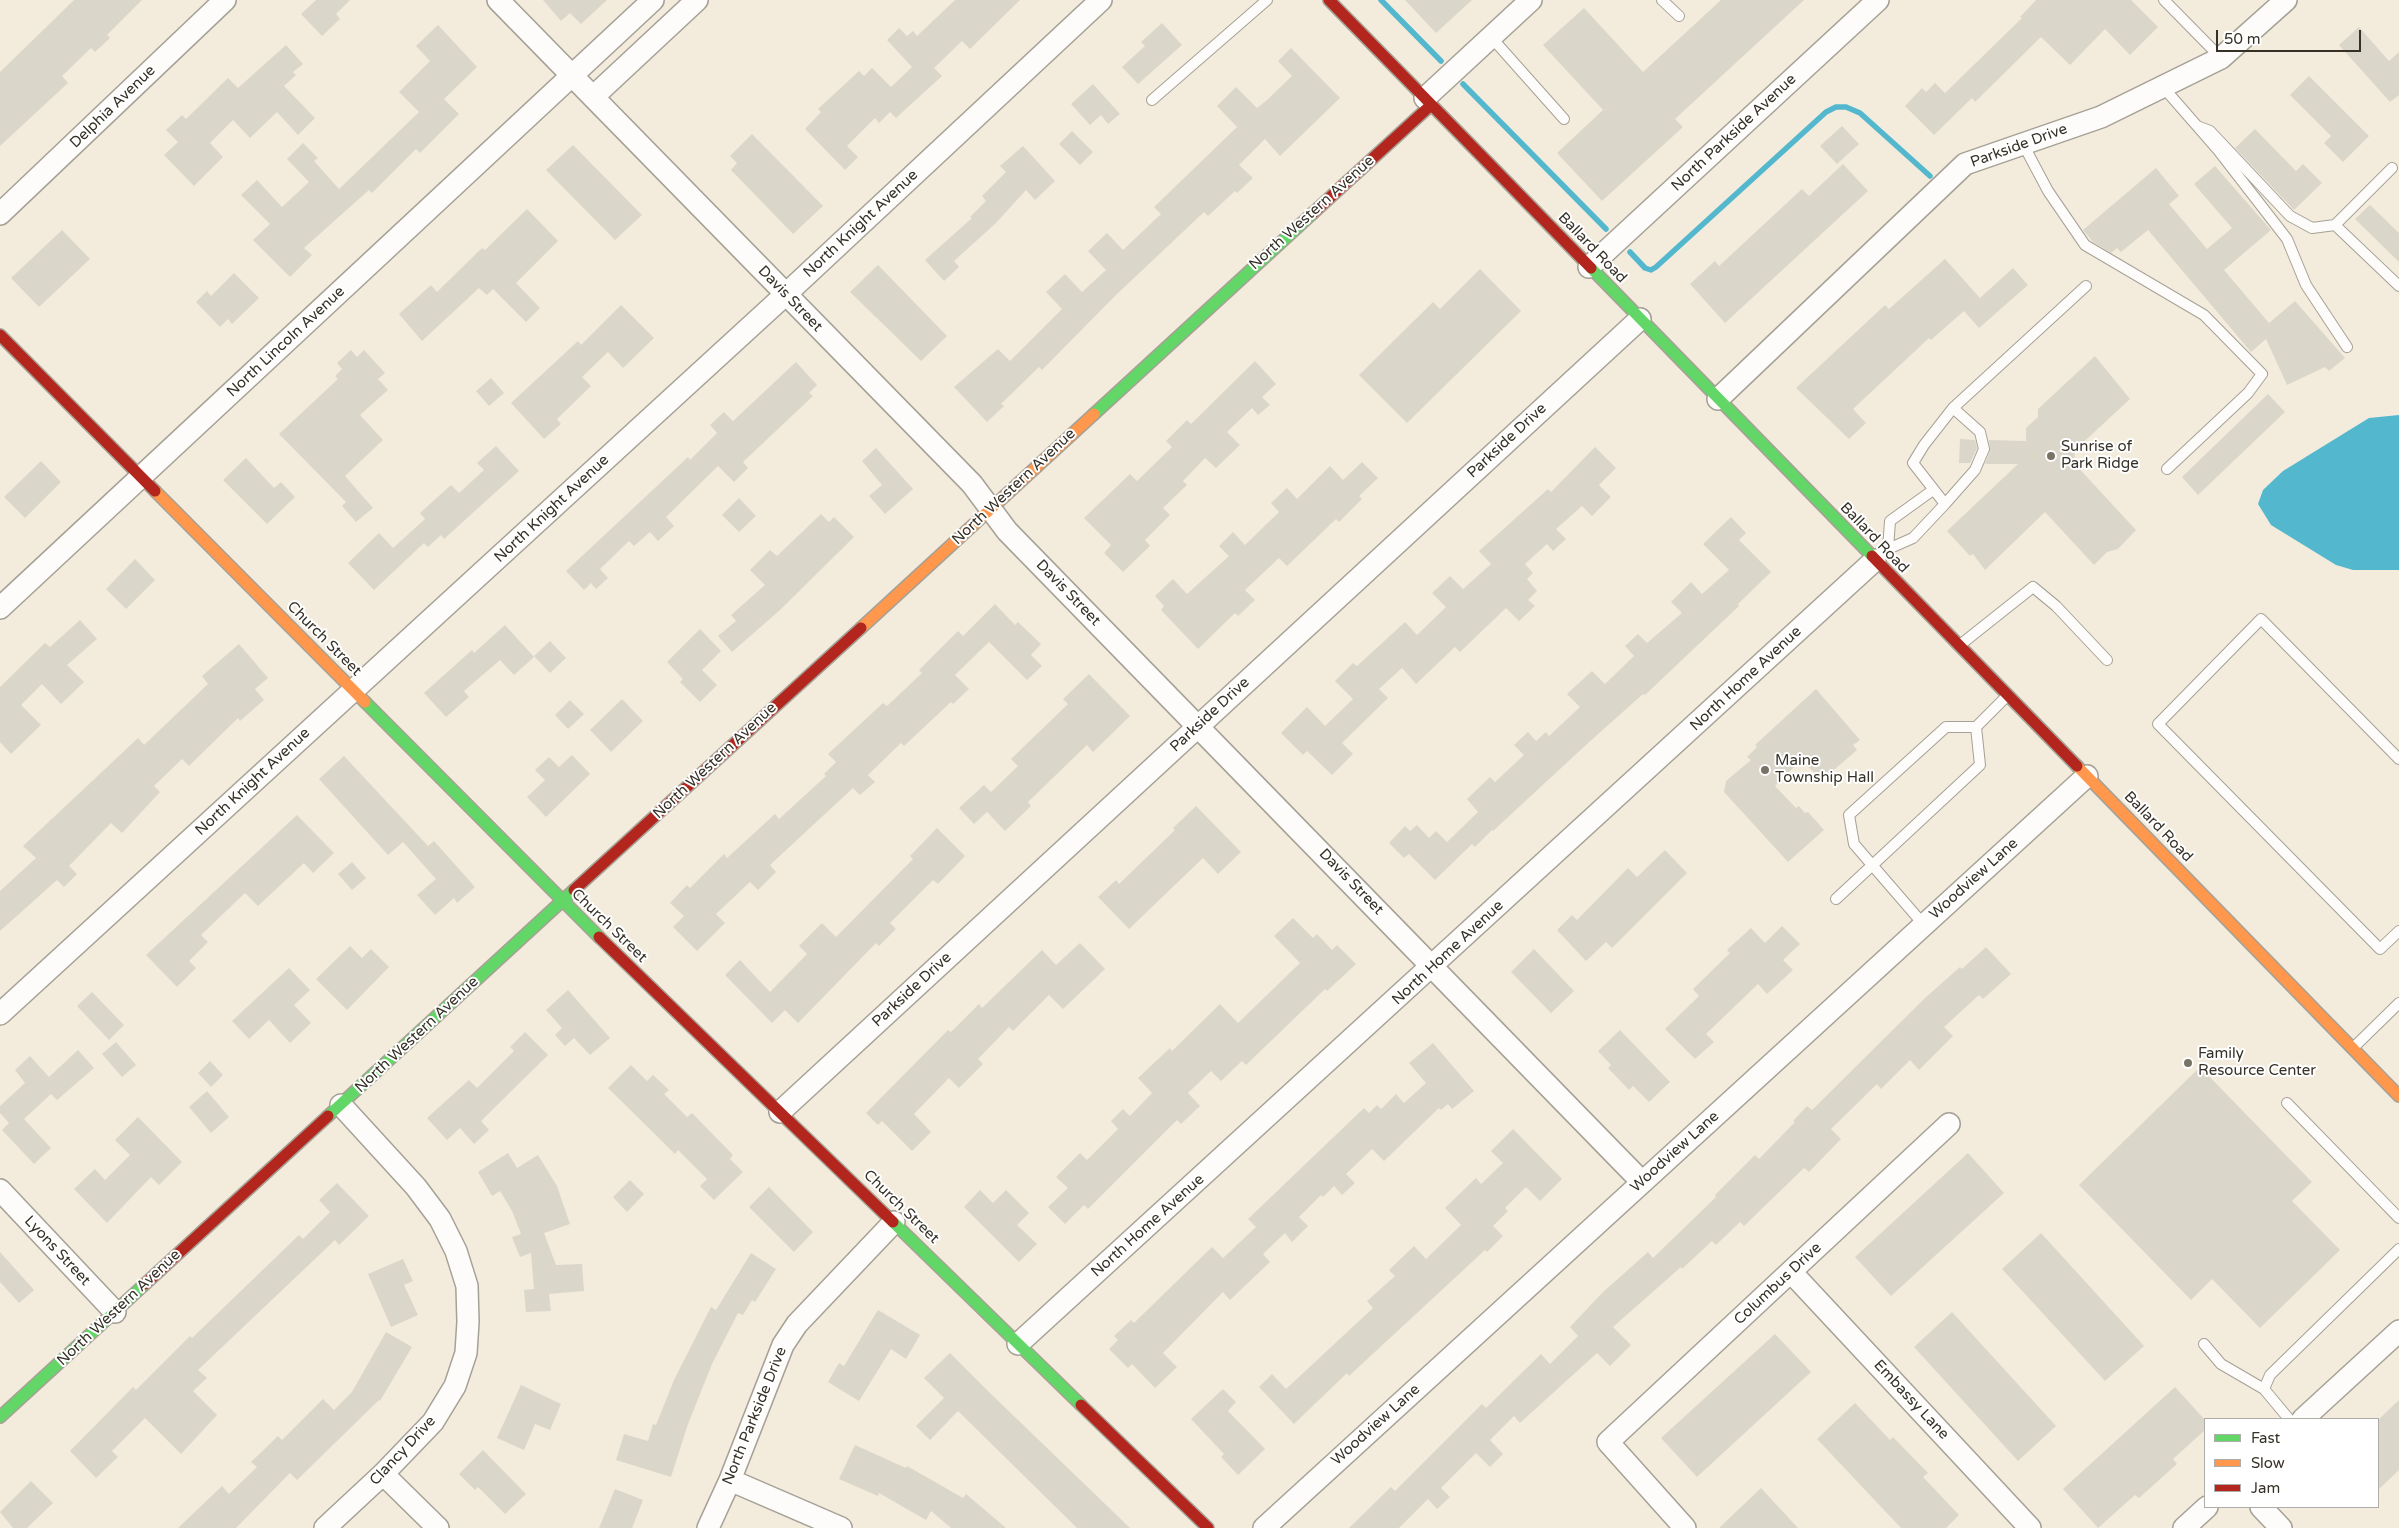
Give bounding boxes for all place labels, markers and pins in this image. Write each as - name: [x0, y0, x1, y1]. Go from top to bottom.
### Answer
- place label: Sunrise of Park Ridge: [2061, 438, 2139, 473]
- marker: Sunrise of Park Ridge: [2045, 450, 2057, 462]
- place label: Maine Township Hall: [1775, 752, 1874, 787]
- marker: Maine Township Hall: [1759, 764, 1771, 776]
- place label: Family Resource Center: [2198, 1045, 2316, 1080]
- marker: Family Resource Center: [2182, 1057, 2194, 1069]

